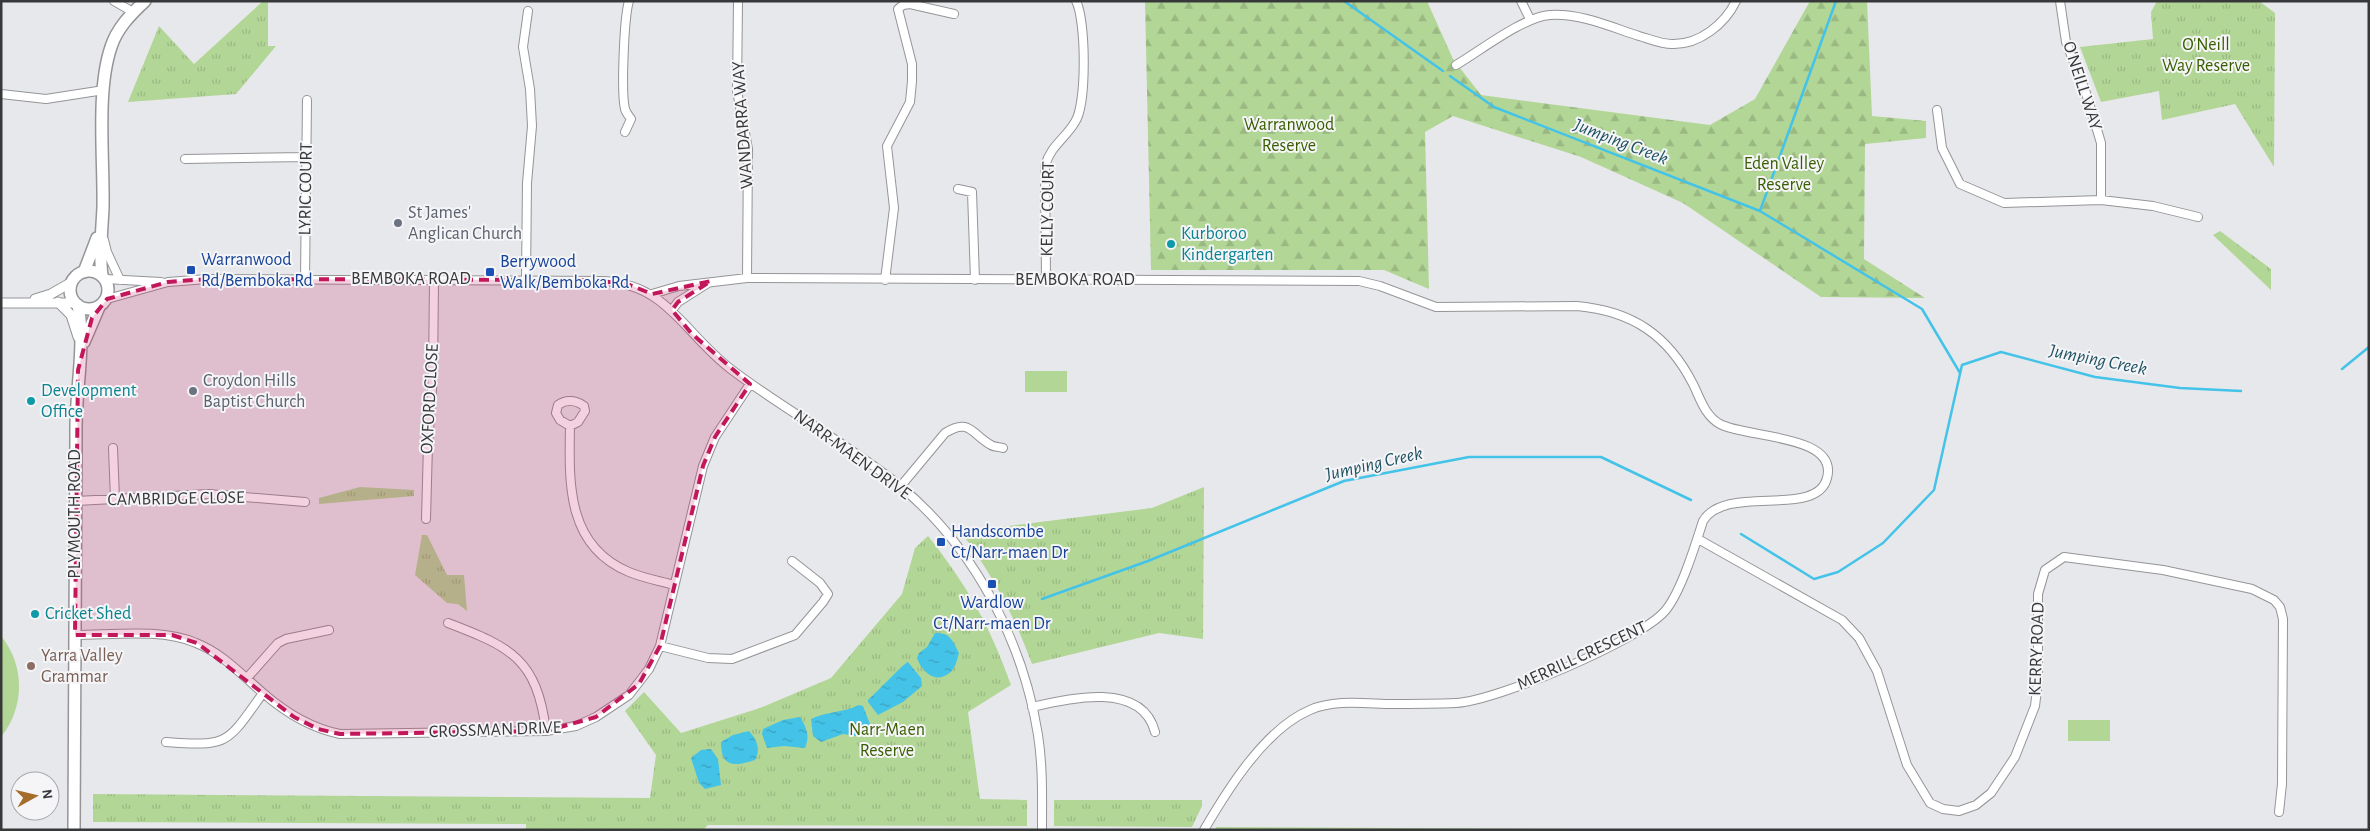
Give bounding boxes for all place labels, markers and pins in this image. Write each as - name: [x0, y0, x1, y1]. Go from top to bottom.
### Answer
- place label: St James' Anglican Church: [408, 204, 522, 243]
- marker: St James' Anglican Church: [392, 217, 404, 229]
- place label: Kurboroo Kindergarten: [1181, 225, 1273, 264]
- marker: Kurboroo Kindergarten: [1165, 238, 1177, 250]
- place label: Warranwood Rd/Bemboka Rd: [201, 251, 313, 290]
- place label: Berrywood Walk/Bemboka Rd: [500, 253, 629, 292]
- marker: Warranwood Rd/Bemboka Rd: [185, 264, 197, 276]
- marker: Berrywood Walk/Bemboka Rd: [484, 266, 496, 278]
- place label: Croydon Hills Baptist Church: [203, 372, 305, 411]
- place label: Development Office: [41, 382, 137, 421]
- marker: Croydon Hills Baptist Church: [187, 385, 199, 397]
- marker: Development Office: [25, 395, 37, 407]
- place label: Handscombe Ct/Narr-maen Dr: [951, 523, 1069, 562]
- marker: Handscombe Ct/Narr-maen Dr: [935, 536, 947, 548]
- marker: Wardlow Ct/Narr-maen Dr: [986, 578, 998, 590]
- place label: Wardlow Ct/Narr-maen Dr: [933, 594, 1051, 633]
- place label: Cricket Shed: [45, 605, 131, 623]
- marker: Cricket Shed: [29, 608, 41, 620]
- place label: Yarra Valley Grammar: [41, 647, 123, 686]
- marker: Yarra Valley Grammar: [25, 660, 37, 672]

